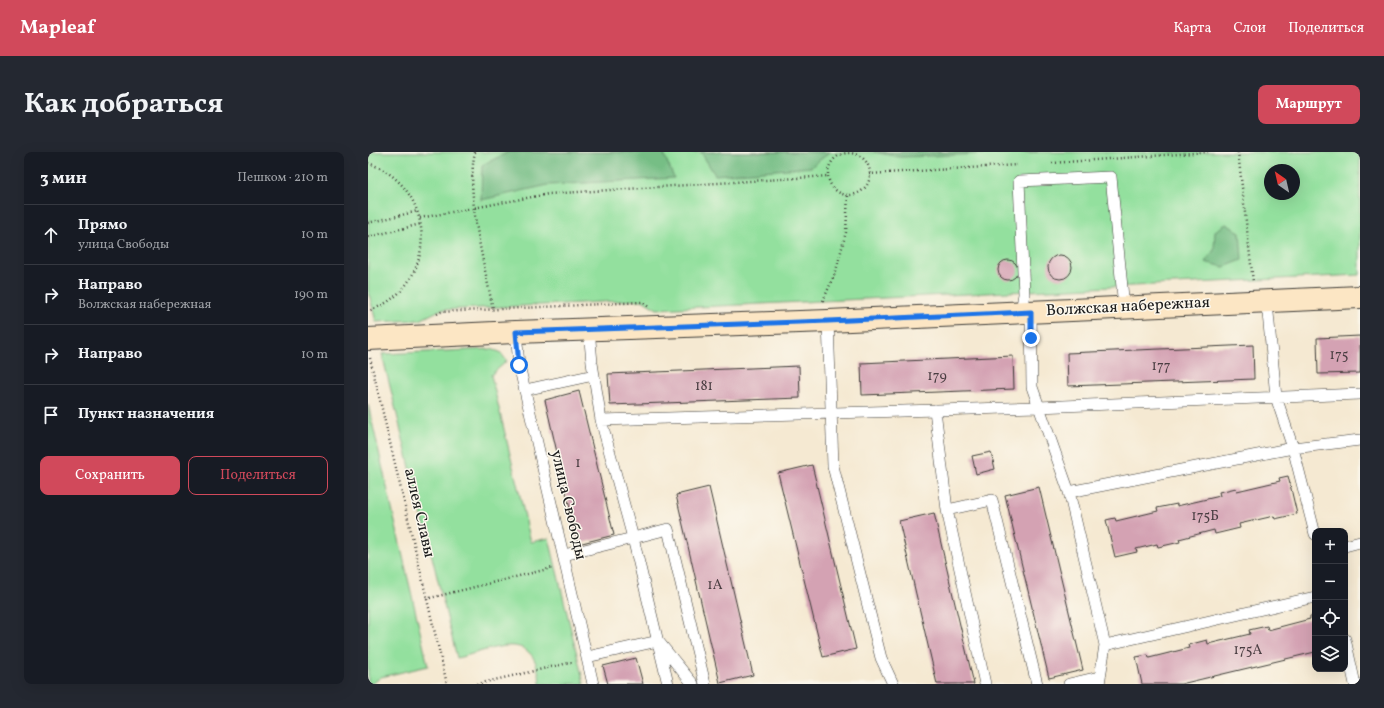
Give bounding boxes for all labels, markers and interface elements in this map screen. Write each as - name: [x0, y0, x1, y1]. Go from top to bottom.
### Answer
- text: Mapleaf: [20, 15, 95, 41]
- text: Карта: [1173, 19, 1211, 38]
- text: Слои: [1233, 19, 1266, 38]
- text: Поделиться: [1288, 19, 1364, 38]
- text: Как добраться: [24, 85, 223, 124]
- button: Маршрут: [1258, 85, 1360, 124]
- north arrow: [1264, 164, 1300, 200]
- text: 3 мин: [40, 167, 87, 190]
- text: Пешком · 210 m: [237, 169, 328, 187]
- text: Прямо: [78, 215, 127, 236]
- icon: ahead: [40, 224, 62, 246]
- text: 10 m: [301, 226, 328, 244]
- text: улица Свободы: [78, 236, 169, 254]
- text: Направо: [78, 275, 142, 296]
- icon: right: [40, 284, 62, 306]
- text: 190 m: [294, 286, 328, 304]
- street label: Волжская набережная: [1045, 292, 1211, 322]
- text: Волжская набережная: [78, 296, 211, 314]
- route end: [1022, 329, 1040, 347]
- icon: right: [40, 344, 62, 366]
- text: Направо: [78, 344, 142, 365]
- text: 10 m: [301, 346, 328, 364]
- house number: 175: [1330, 346, 1348, 365]
- route start: [510, 356, 528, 374]
- house number: 177: [1151, 357, 1171, 376]
- house number: 179: [927, 367, 947, 386]
- house number: 181: [695, 377, 713, 396]
- icon: arrive: [40, 404, 62, 426]
- text: Пункт назначения: [78, 404, 214, 425]
- street label: улица Свободы: [545, 448, 591, 562]
- house number: 1: [575, 454, 581, 473]
- button: Сохранить: [40, 456, 180, 495]
- button: Поделиться: [188, 456, 328, 495]
- street label: аллея Славы: [398, 466, 440, 560]
- house number: 175Б: [1191, 507, 1219, 526]
- map controls: [1312, 528, 1348, 672]
- button: +: [1312, 528, 1348, 564]
- button: −: [1312, 564, 1348, 600]
- house number: 1А: [707, 576, 723, 595]
- button: locate: [1312, 600, 1348, 636]
- button: layers: [1312, 636, 1348, 672]
- house number: 175А: [1234, 641, 1263, 660]

